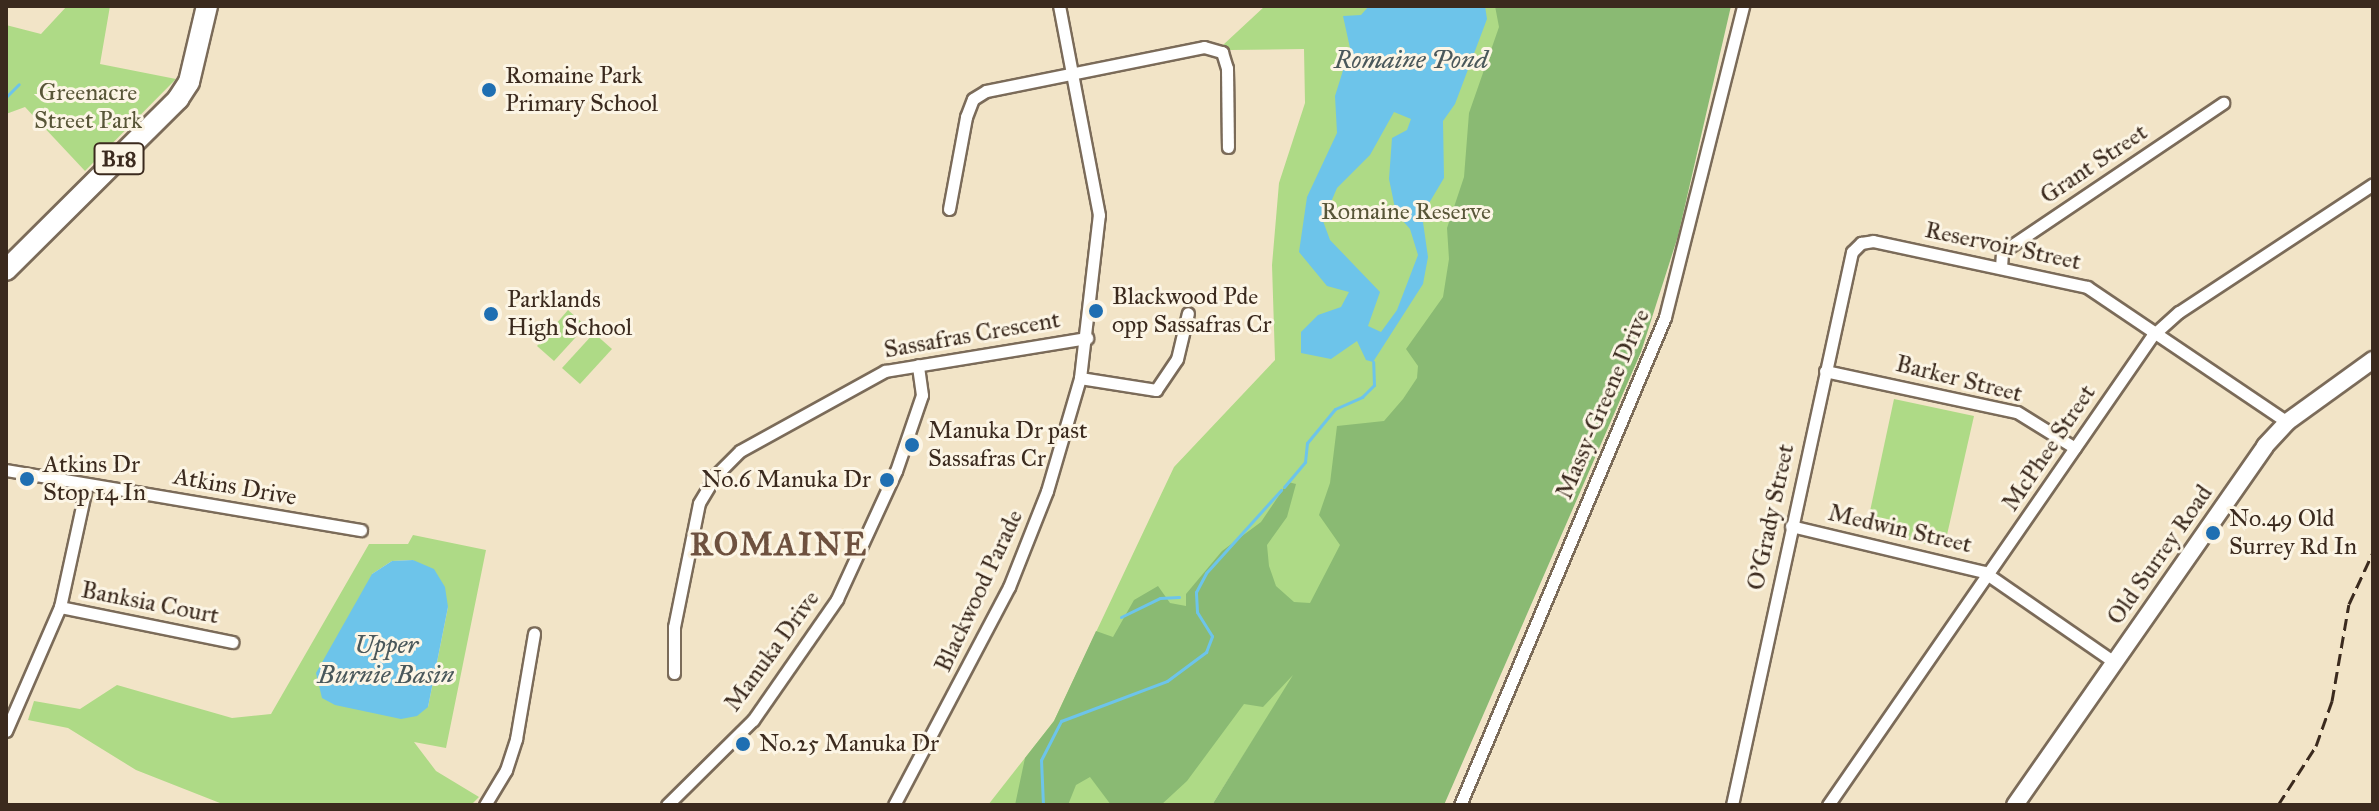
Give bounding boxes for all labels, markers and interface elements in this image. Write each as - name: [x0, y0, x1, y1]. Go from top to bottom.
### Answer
- water label: Romaine Pond: [1334, 44, 1488, 76]
- place label: Romaine Park Primary School: [505, 62, 658, 118]
- park label: Greenacre Street Park: [34, 79, 142, 135]
- marker: Romaine Park Primary School: [480, 81, 498, 99]
- street label: Grant Street: [2035, 118, 2153, 210]
- road number: B18: [93, 141, 145, 177]
- park label: Romaine Reserve: [1321, 198, 1491, 226]
- street label: Reservoir Street: [1922, 215, 2084, 277]
- place label: Blackwood Pde opp Sassafras Cr: [1112, 283, 1272, 339]
- place label: Parklands High School: [507, 286, 632, 342]
- marker: Blackwood Pde opp Sassafras Cr: [1087, 302, 1105, 320]
- marker: Parklands High School: [482, 305, 500, 323]
- street label: Sassafras Crescent: [882, 305, 1062, 365]
- street label: Massy-Greene Drive: [1550, 305, 1656, 503]
- street label: Barker Street: [1893, 349, 2025, 409]
- street label: McPhee Street: [1996, 379, 2102, 517]
- place label: Manuka Dr past Sassafras Cr: [928, 417, 1087, 473]
- marker: Manuka Dr past Sassafras Cr: [903, 436, 921, 454]
- street label: O'Grady Street: [1741, 441, 1801, 593]
- place label: Atkins Dr Stop 14 In: [43, 451, 146, 507]
- street label: Atkins Drive: [171, 462, 299, 512]
- place label: No.6 Manuka Dr: [701, 466, 871, 494]
- marker: Atkins Dr Stop 14 In: [18, 470, 36, 488]
- marker: No.6 Manuka Dr: [878, 471, 896, 489]
- street label: Old Surrey Road: [2101, 480, 2219, 630]
- street label: Medwin Street: [1825, 498, 1975, 560]
- street label: Blackwood Parade: [929, 505, 1029, 677]
- place label: No.49 Old Surrey Rd In: [2229, 505, 2357, 561]
- marker: No.49 Old Surrey Rd In: [2204, 524, 2222, 542]
- district label: ROMAINE: [690, 526, 868, 564]
- street label: Banksia Court: [79, 576, 221, 630]
- street label: Manuka Drive: [718, 585, 826, 717]
- water label: Upper Burnie Basin: [318, 629, 454, 690]
- place label: No.25 Manuka Dr: [759, 730, 939, 758]
- marker: No.25 Manuka Dr: [734, 735, 752, 753]

